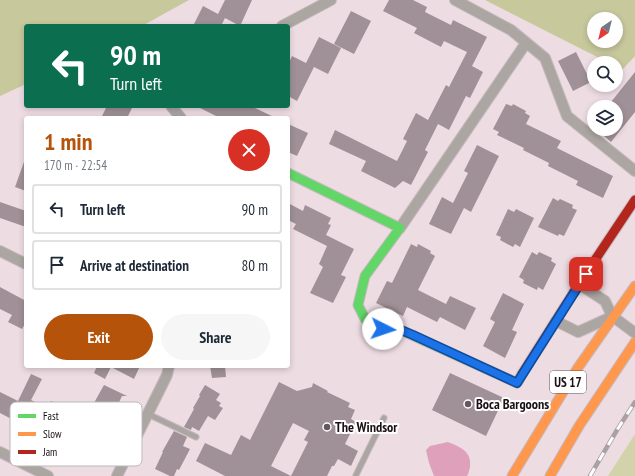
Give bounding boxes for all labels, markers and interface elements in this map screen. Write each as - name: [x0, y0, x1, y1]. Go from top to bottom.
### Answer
- north arrow: [587, 12, 623, 48]
- map controls: [587, 12, 623, 136]
- text: 90 m: [110, 36, 161, 73]
- icon: left: [44, 40, 96, 92]
- button: search: [587, 56, 623, 92]
- text: Turn left: [110, 72, 162, 95]
- button: layers: [587, 100, 623, 136]
- text: 1 min: [44, 126, 92, 157]
- button: close: [228, 129, 270, 171]
- text: 170 m · 22:54: [44, 157, 107, 174]
- icon: left: [46, 198, 68, 220]
- text: Turn left: [80, 200, 125, 219]
- text: 90 m: [242, 200, 268, 219]
- icon: arrive: [46, 254, 68, 276]
- text: Arrive at destination: [80, 256, 189, 275]
- text: 80 m: [242, 256, 268, 275]
- pin: [569, 257, 603, 291]
- icon: arrive: [575, 263, 597, 285]
- position arrow: [362, 308, 404, 350]
- button: Exit: [44, 314, 153, 360]
- button: Share: [161, 314, 270, 360]
- road number: US 17: [550, 371, 586, 393]
- place label: Boca Bargoons: [476, 395, 549, 413]
- marker: Boca Bargoons: [463, 399, 473, 409]
- legend: [10, 402, 142, 466]
- text: Fast: [43, 409, 59, 423]
- place label: The Windsor: [335, 418, 398, 436]
- marker: The Windsor: [322, 422, 332, 432]
- text: Slow: [43, 427, 62, 441]
- text: Jam: [42, 445, 57, 459]

